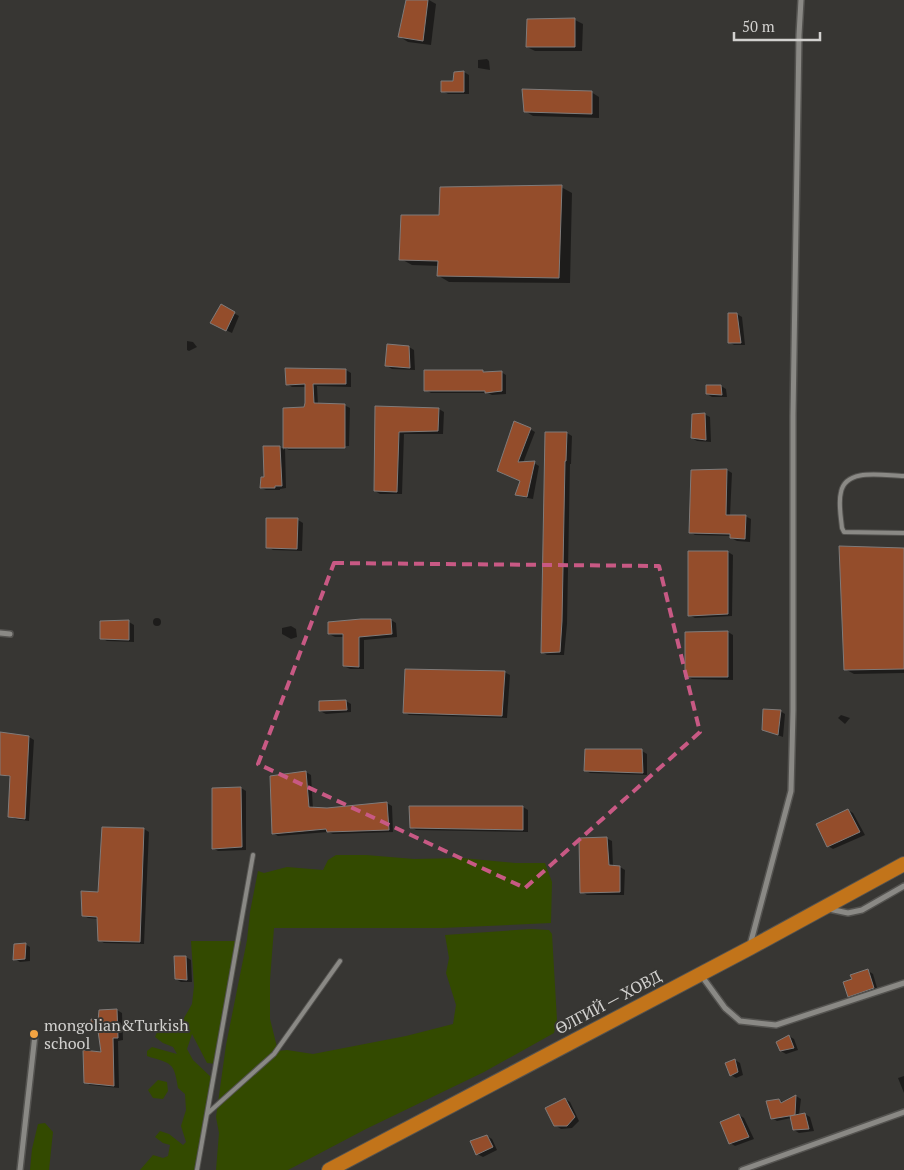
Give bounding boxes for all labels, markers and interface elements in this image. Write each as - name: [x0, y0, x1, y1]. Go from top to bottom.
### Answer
- scale bar: [734, 10, 820, 42]
- text: 50 m: [742, 16, 775, 36]
- street label: ӨЛГИЙ — ХОВД: [551, 965, 665, 1039]
- place label: mongolian&Turkish school: [44, 1014, 189, 1054]
- marker: mongolian&Turkish school: [28, 1028, 40, 1040]

